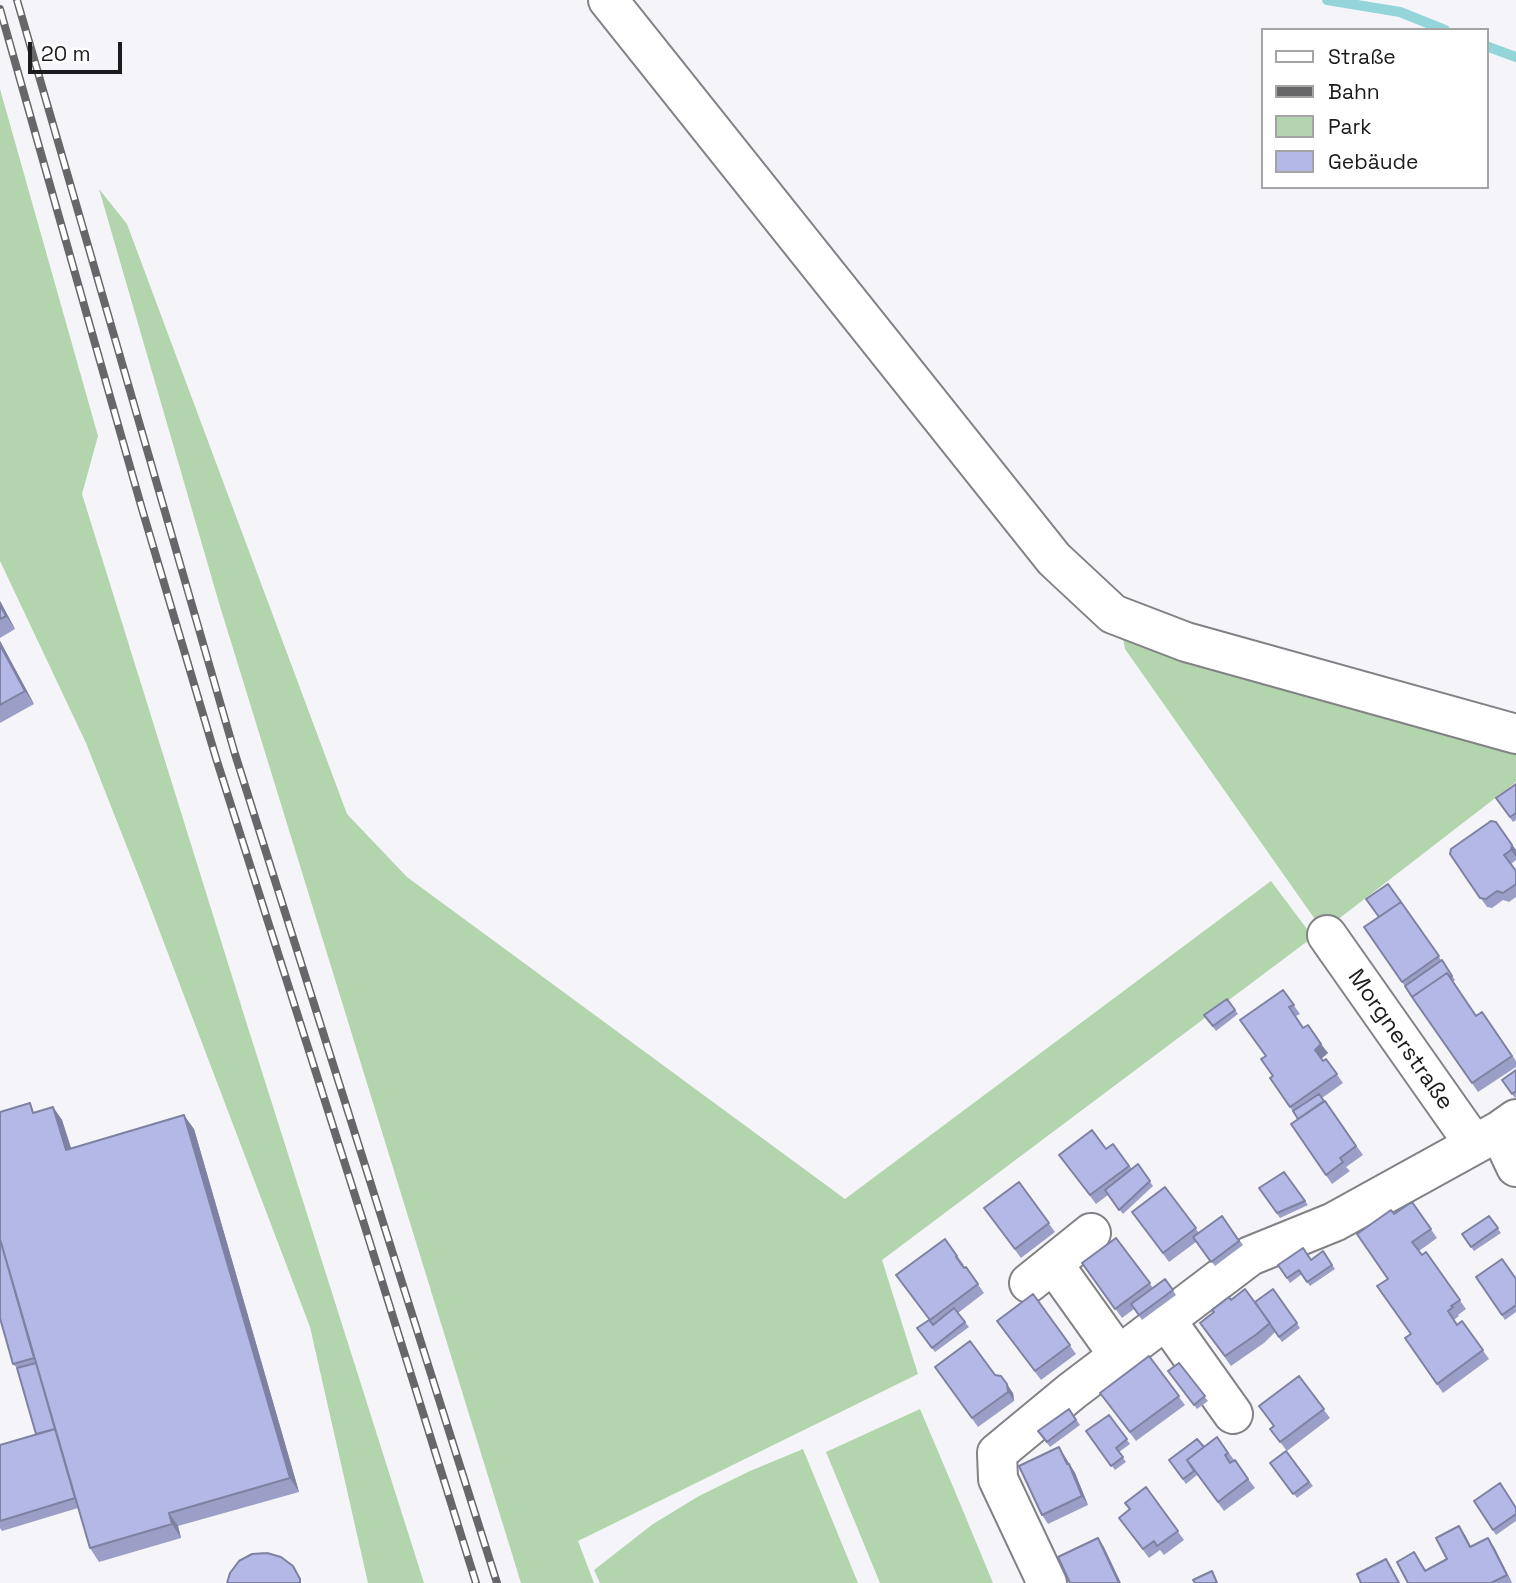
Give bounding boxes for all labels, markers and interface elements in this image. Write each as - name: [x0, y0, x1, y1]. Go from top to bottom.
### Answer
- scale bar: [32, 28, 126, 72]
- legend: [1260, 28, 1488, 189]
- text: 20 m: [41, 40, 91, 67]
- text: Straße: [1328, 43, 1396, 70]
- text: Bahn: [1328, 78, 1380, 105]
- text: Park: [1328, 113, 1372, 140]
- text: Gebäude: [1328, 148, 1418, 175]
- street label: Morgnerstraße: [1341, 964, 1459, 1116]

